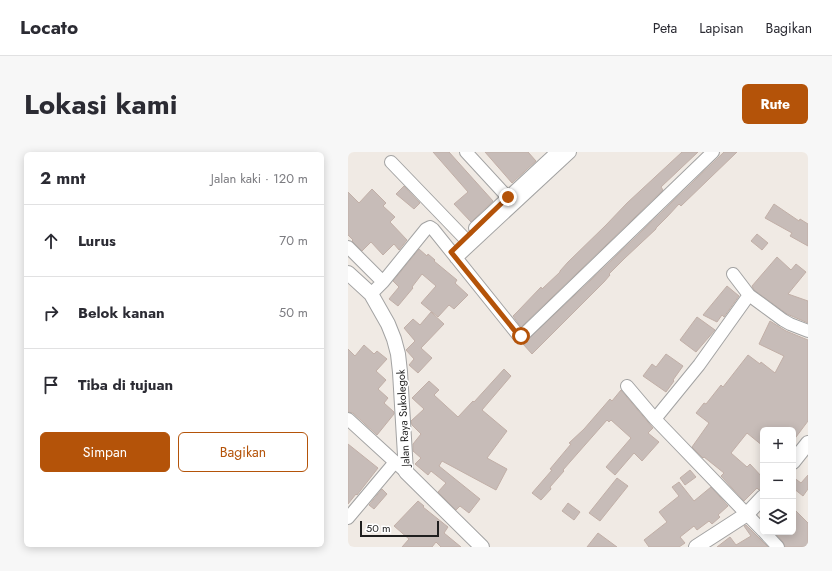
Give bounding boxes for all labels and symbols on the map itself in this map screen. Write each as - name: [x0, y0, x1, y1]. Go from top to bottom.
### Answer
- route end: [499, 188, 517, 206]
- route start: [512, 327, 530, 345]
- street label: Jalan Raya Sukolegok: [392, 369, 414, 469]
- scale bar: [360, 519, 439, 538]

